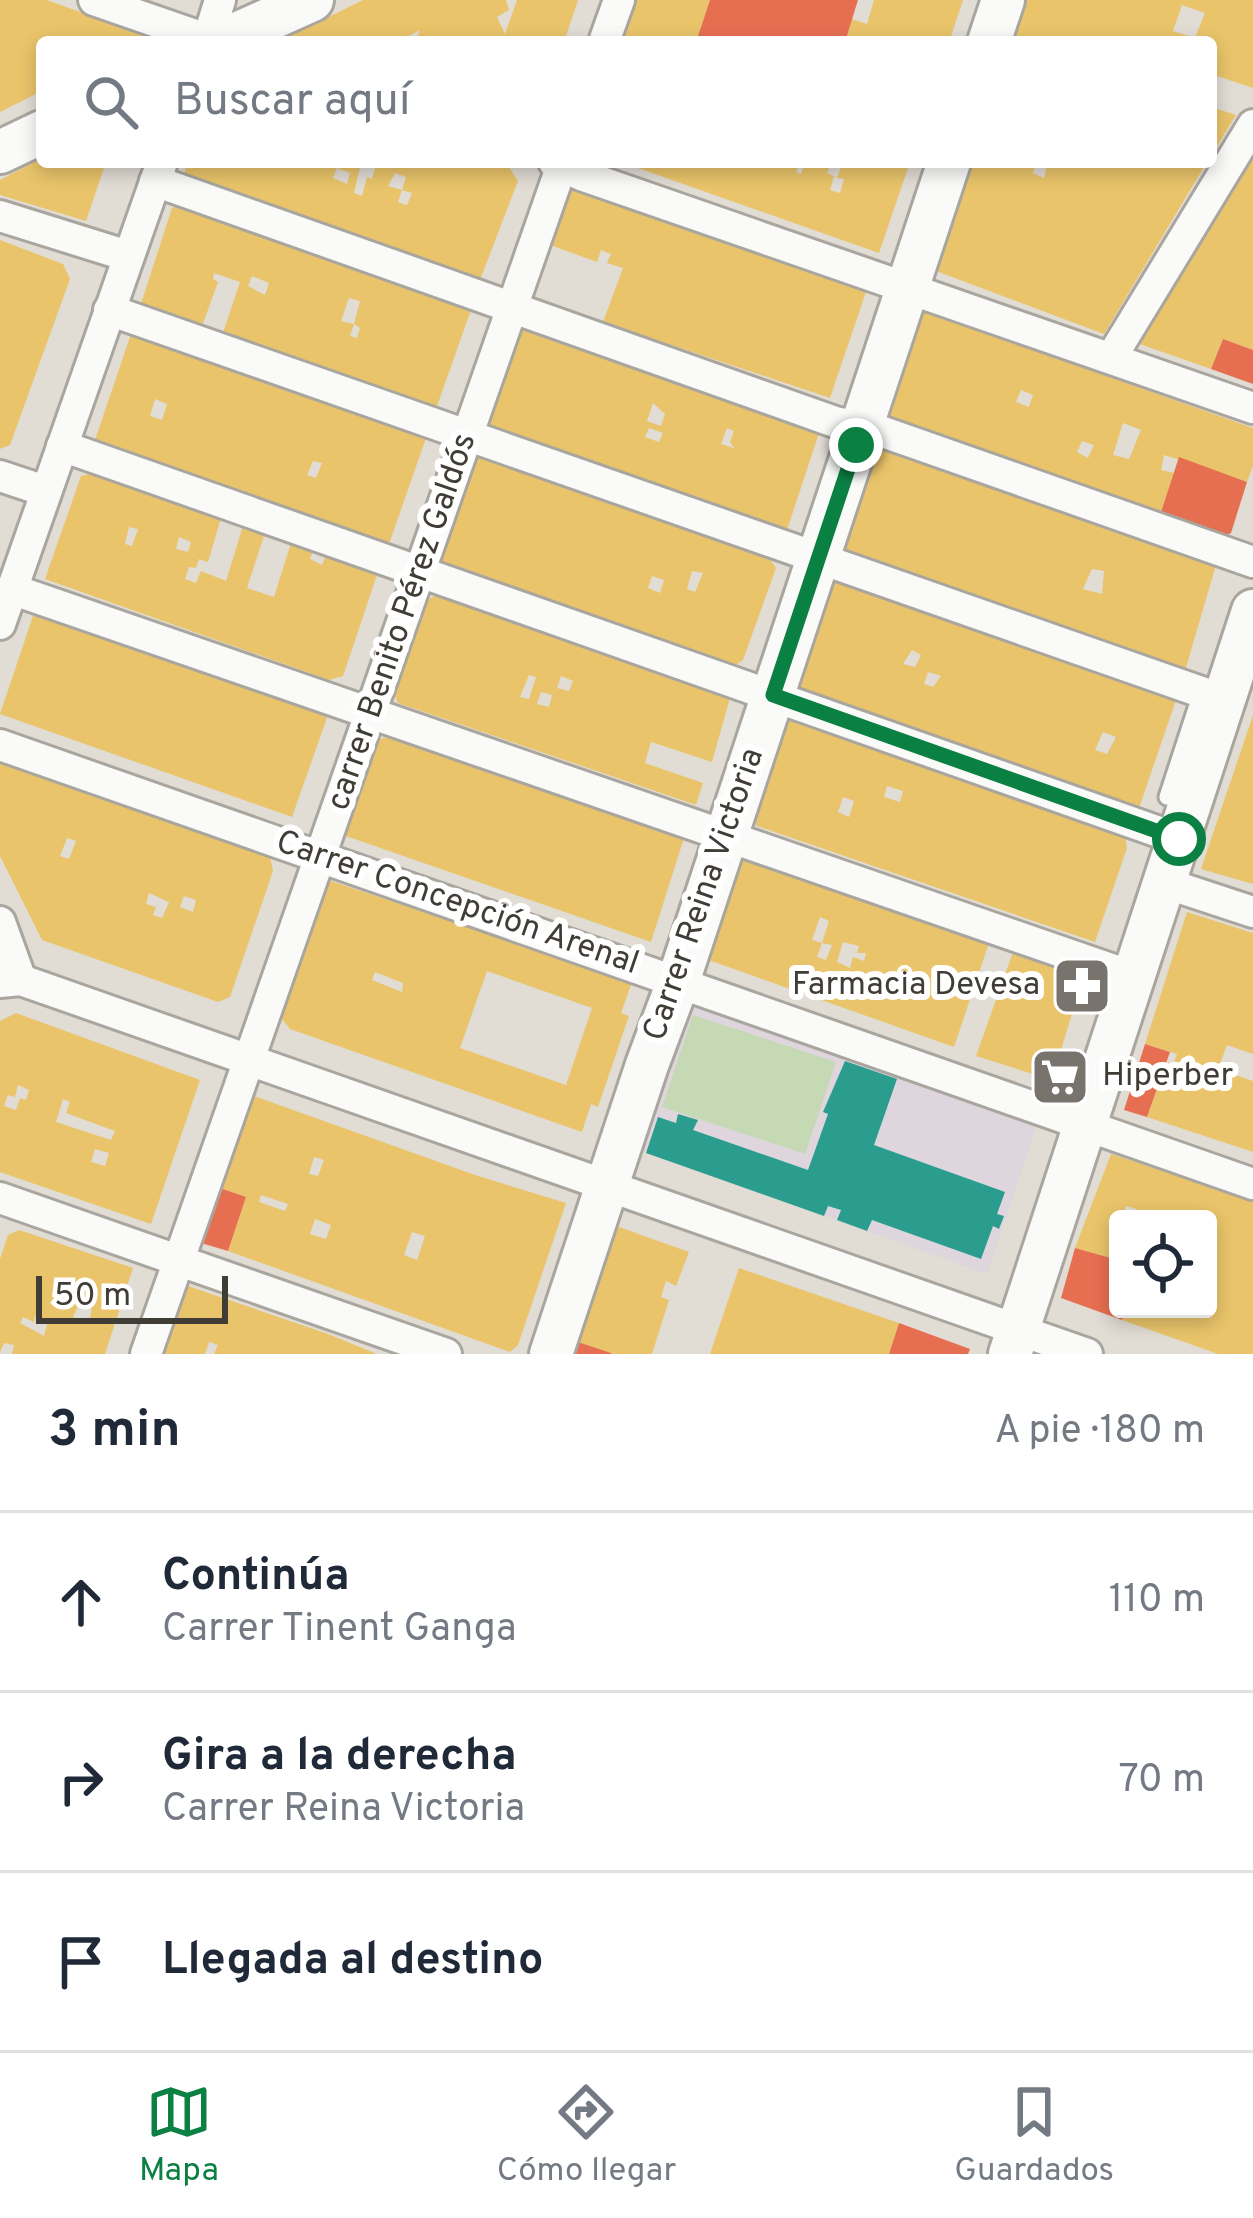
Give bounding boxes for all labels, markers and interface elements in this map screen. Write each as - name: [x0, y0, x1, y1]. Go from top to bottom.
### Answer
- search box: [36, 36, 1217, 168]
- icon: search: [78, 69, 144, 135]
- text: Buscar aquí: [174, 74, 410, 131]
- route end: [829, 418, 883, 472]
- street label: carrer Benito Pérez Galdós: [319, 428, 487, 816]
- street label: Carrer Reina Victoria: [635, 743, 775, 1047]
- route start: [1152, 812, 1206, 866]
- street label: Carrer Concepción Arenal: [270, 822, 644, 986]
- pharmacy icon: Farmacia Devesa: [1051, 955, 1113, 1017]
- place label: Farmacia Devesa: [792, 965, 1040, 1007]
- supermarket icon: Hiperber: [1029, 1046, 1091, 1108]
- place label: Hiperber: [1102, 1056, 1234, 1098]
- map controls: [1109, 1210, 1217, 1318]
- button: locate: [1109, 1210, 1217, 1318]
- scale bar: [36, 1270, 228, 1323]
- text: 50 m: [54, 1276, 131, 1318]
- text: 3 min: [48, 1400, 181, 1465]
- text: A pie · 180 m: [994, 1408, 1205, 1457]
- text: Continúa: [162, 1549, 349, 1606]
- icon: ahead: [48, 1569, 114, 1635]
- text: 110 m: [1109, 1577, 1205, 1626]
- text: Carrer Tinent Ganga: [162, 1606, 517, 1655]
- text: Gira a la derecha: [162, 1729, 516, 1786]
- icon: right: [48, 1749, 114, 1815]
- text: 70 m: [1119, 1757, 1205, 1806]
- text: Carrer Reina Victoria: [162, 1786, 525, 1835]
- icon: arrive: [48, 1929, 114, 1995]
- text: Llegada al destino: [162, 1933, 543, 1990]
- tab: Mapa: [139, 2079, 219, 2193]
- tab: Cómo llegar: [497, 2079, 676, 2193]
- tab: Guardados: [954, 2079, 1114, 2193]

